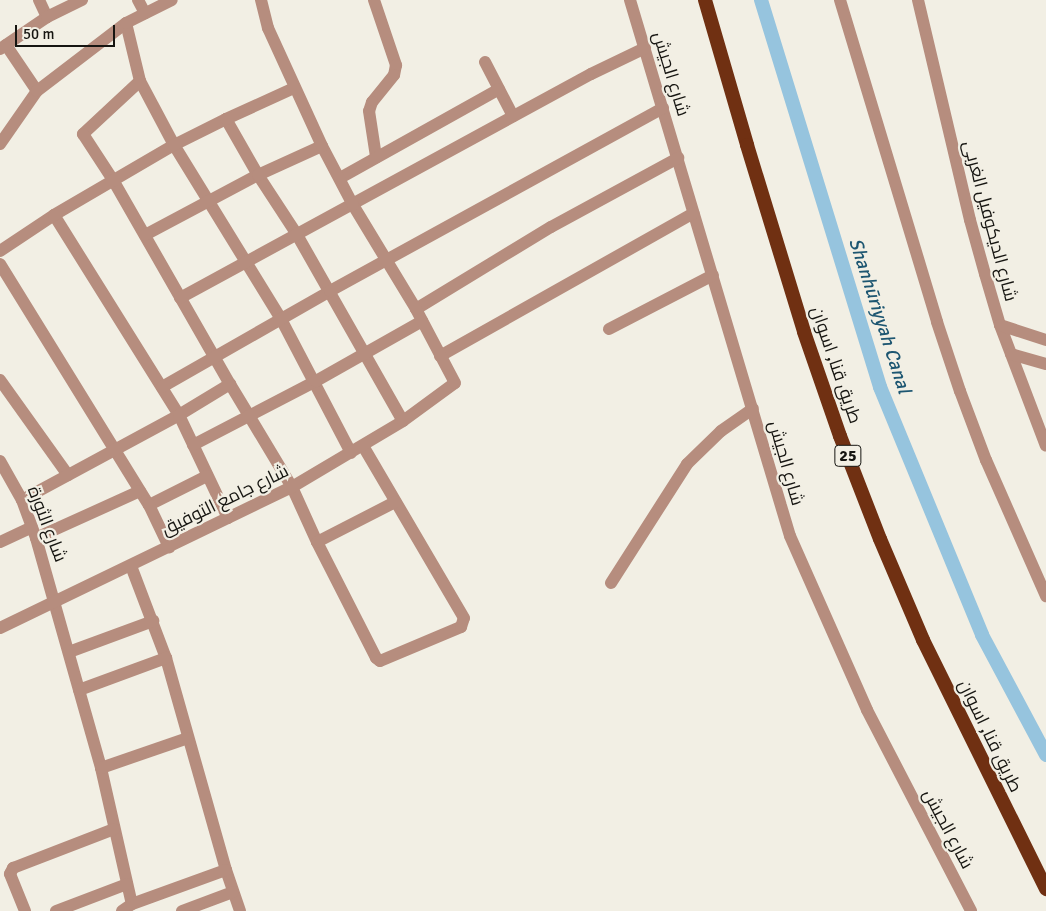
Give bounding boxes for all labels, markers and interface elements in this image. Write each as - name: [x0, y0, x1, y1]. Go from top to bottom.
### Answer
- scale bar: [18, 15, 118, 47]
- text: 50 m: [23, 25, 54, 43]
- street label: شارع الجيش: [648, 29, 694, 119]
- street label: شارع الديكوفيل الغربى: [958, 138, 1022, 304]
- water label: Shanhūriyyah Canal: [843, 235, 915, 397]
- street label: طريق قنا, اسوان: [806, 304, 866, 426]
- street label: شارع الجيش: [764, 418, 808, 508]
- road number: 25: [834, 442, 862, 470]
- street label: شارع جامع التوفيق: [158, 460, 292, 540]
- street label: شارع الثورة: [23, 483, 71, 565]
- street label: طريق قنا, اسوان: [953, 676, 1027, 796]
- street label: شارع الجيش: [918, 785, 978, 873]

